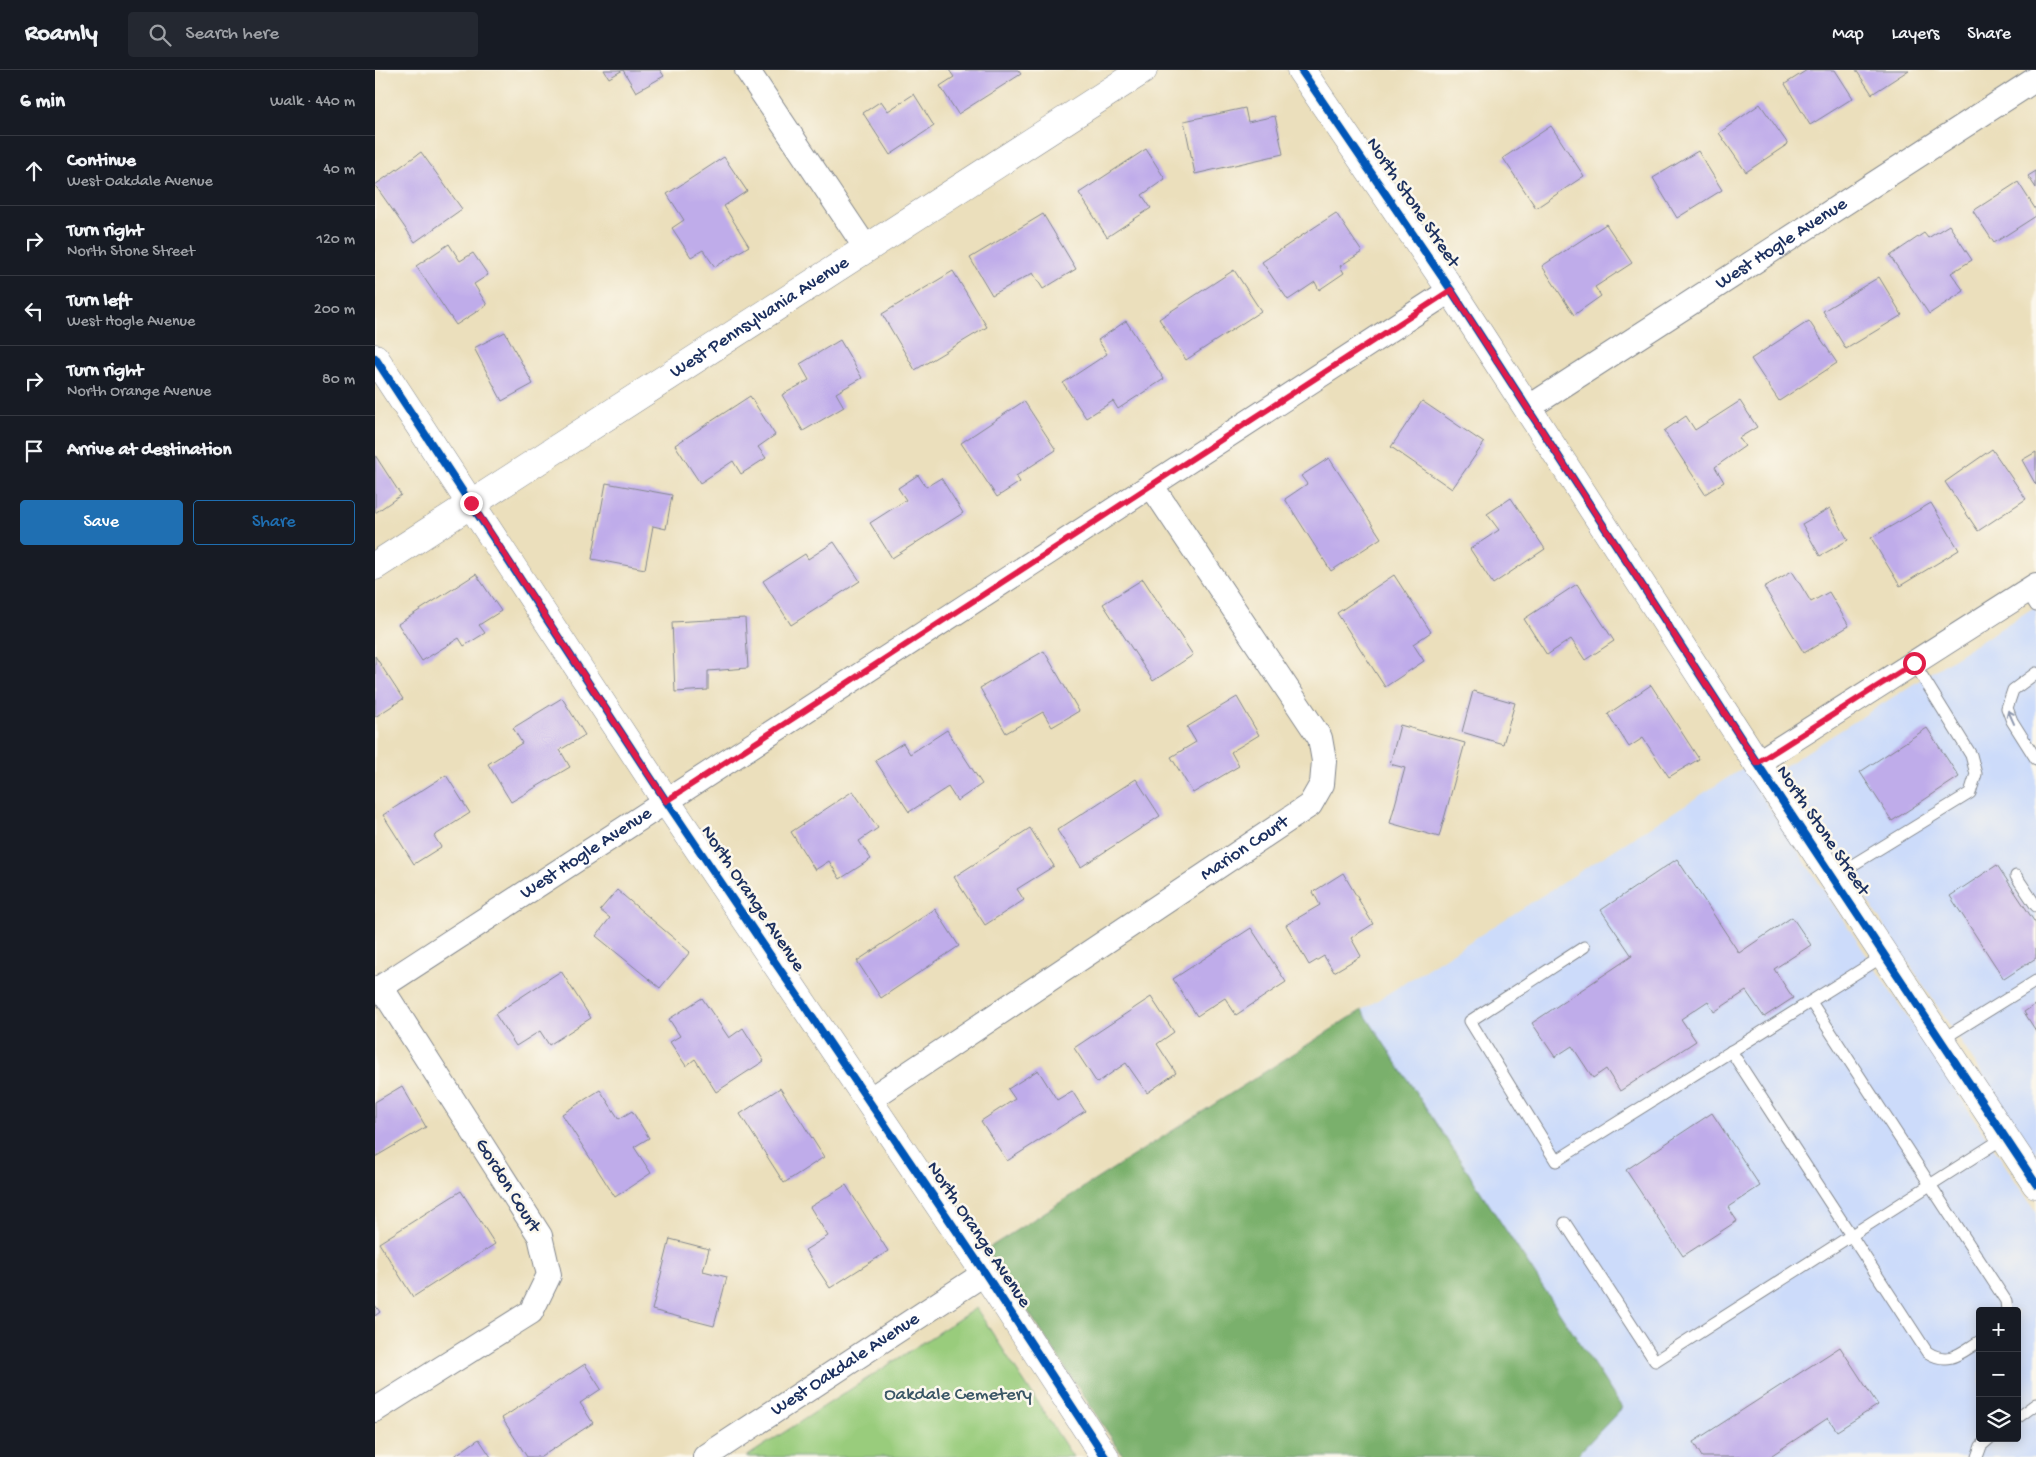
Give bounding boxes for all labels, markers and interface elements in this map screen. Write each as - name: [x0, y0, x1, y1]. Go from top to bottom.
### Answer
- search box: [128, 12, 478, 57]
- text: Roamly: [25, 20, 98, 49]
- icon: search: [146, 21, 174, 49]
- text: Search here: [186, 23, 279, 46]
- text: Map: [1832, 24, 1864, 45]
- text: Layers: [1892, 24, 1939, 45]
- text: Share: [1967, 24, 2011, 45]
- text: 6 min: [20, 90, 65, 115]
- text: Walk · 440 m: [270, 93, 355, 112]
- street label: North Stone Street: [1360, 134, 1465, 274]
- text: Continue: [67, 150, 136, 173]
- icon: ahead: [20, 157, 48, 185]
- text: 40 m: [323, 161, 355, 180]
- text: West Oakdale Avenue: [67, 173, 213, 192]
- street label: West Hogle Avenue: [1711, 193, 1852, 295]
- text: Turn right: [67, 220, 143, 243]
- icon: right: [20, 227, 48, 255]
- text: 120 m: [316, 231, 355, 250]
- text: North Stone Street: [67, 243, 195, 262]
- street label: West Pennsylvania Avenue: [666, 251, 854, 384]
- text: Turn left: [67, 290, 131, 313]
- icon: left: [20, 297, 48, 325]
- text: 200 m: [314, 301, 355, 320]
- text: West Hogle Avenue: [67, 313, 195, 332]
- text: Turn right: [67, 360, 143, 383]
- icon: right: [20, 367, 48, 395]
- text: 80 m: [322, 371, 355, 390]
- text: North Orange Avenue: [67, 383, 211, 402]
- icon: arrive: [20, 437, 48, 465]
- text: Arrive at destination: [67, 439, 231, 462]
- route end: [460, 492, 483, 515]
- button: Save: [20, 500, 183, 545]
- button: Share: [193, 500, 355, 545]
- route start: [1903, 652, 1926, 675]
- one-way arrow: [2005, 710, 2015, 725]
- street label: North Stone Street: [1770, 762, 1875, 902]
- street label: West Hogle Avenue: [516, 802, 656, 905]
- street label: Marion Court: [1196, 810, 1295, 886]
- street label: North Orange Avenue: [695, 821, 810, 977]
- street label: Gordon Court: [469, 1135, 546, 1239]
- street label: North Orange Avenue: [921, 1157, 1036, 1313]
- street label: West Oakdale Avenue: [767, 1307, 924, 1422]
- map controls: [1976, 1307, 2021, 1442]
- button: +: [1976, 1307, 2021, 1352]
- button: −: [1976, 1352, 2021, 1397]
- park label: Oakdale Cemetery: [884, 1384, 1032, 1407]
- button: layers: [1976, 1397, 2021, 1442]

